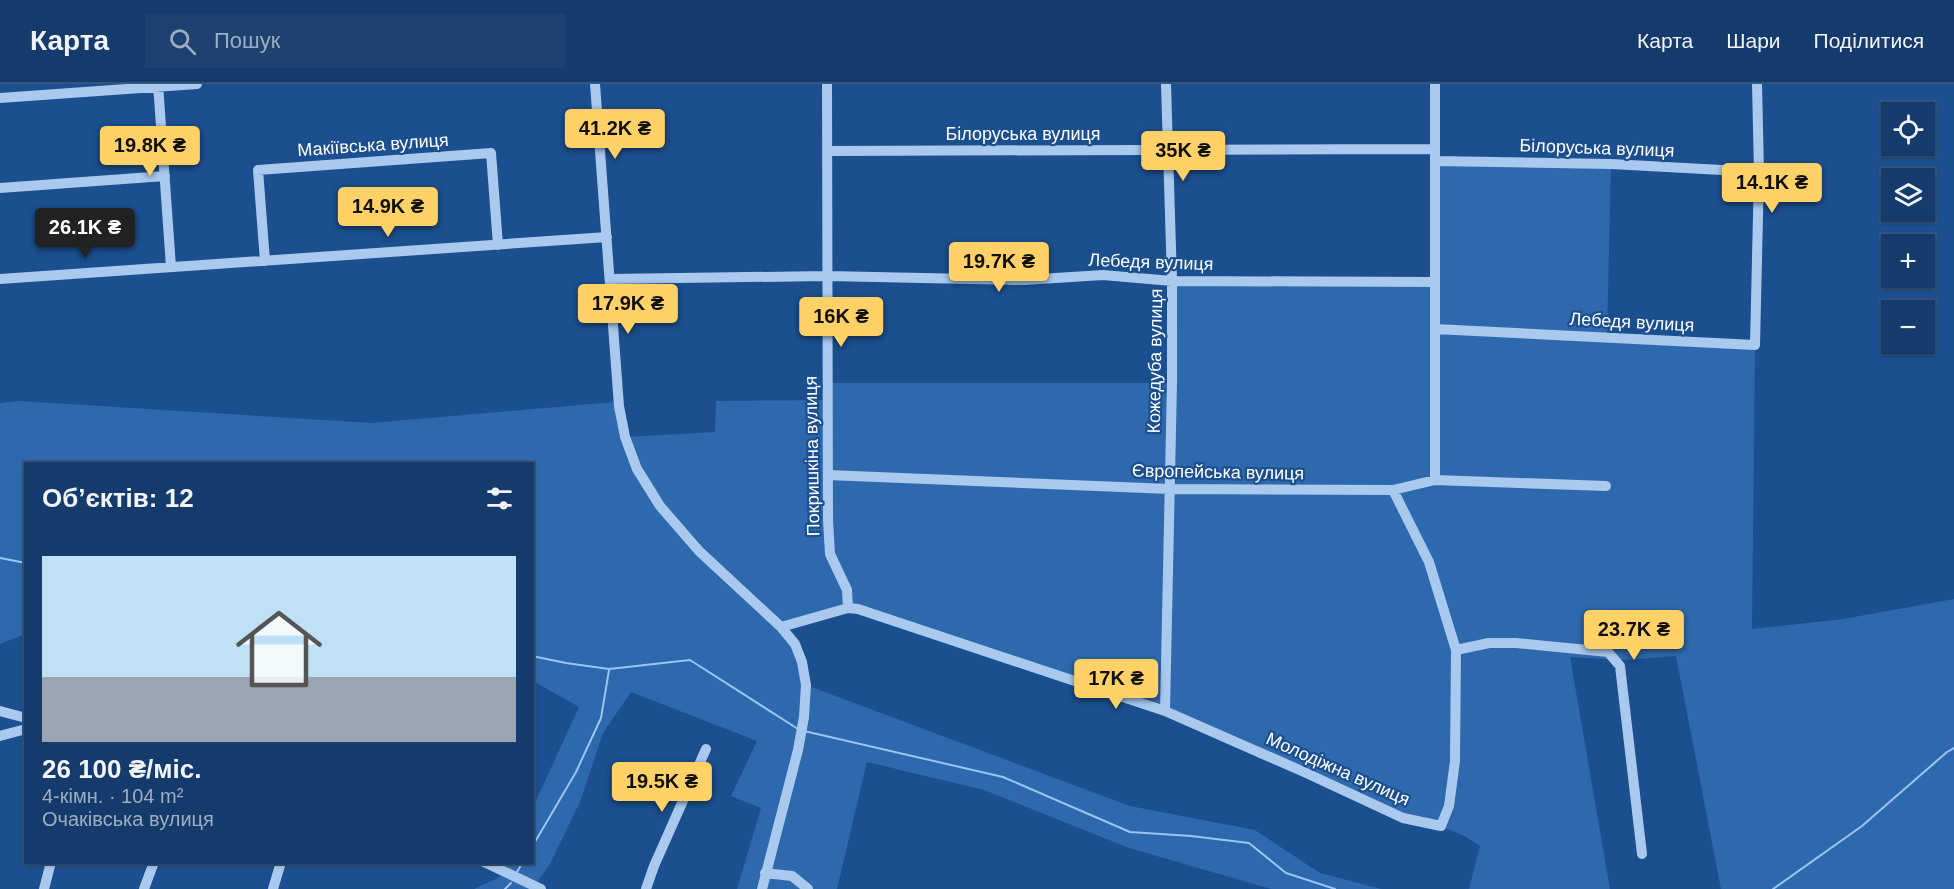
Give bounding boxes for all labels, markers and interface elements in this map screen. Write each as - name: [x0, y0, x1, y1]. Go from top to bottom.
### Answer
- search box: [145, 14, 565, 68]
- text: Карта: [30, 25, 109, 56]
- icon: search: [166, 25, 199, 58]
- text: Пошук: [214, 28, 280, 53]
- text: Карта: [1637, 29, 1693, 52]
- text: Шари: [1726, 29, 1781, 52]
- text: Поділитися: [1814, 29, 1924, 52]
- map controls: [1881, 102, 1935, 354]
- button: locate: [1881, 102, 1935, 156]
- pin: 41.2K ₴: [560, 109, 670, 160]
- text: 41.2K ₴: [579, 117, 651, 139]
- street label: Білоруська вулиця: [945, 124, 1101, 144]
- pin: 19.8K ₴: [95, 126, 205, 177]
- street label: Макіївська вулиця: [297, 130, 449, 160]
- pin: 35K ₴: [1141, 131, 1225, 182]
- text: 19.8K ₴: [114, 134, 186, 156]
- street label: Білоруська вулиця: [1519, 135, 1675, 161]
- text: 35K ₴: [1155, 139, 1211, 161]
- pin: 14.1K ₴: [1717, 163, 1827, 214]
- button: layers: [1881, 168, 1935, 222]
- text: 14.1K ₴: [1736, 171, 1808, 193]
- pin: 14.9K ₴: [333, 187, 443, 238]
- text: 14.9K ₴: [352, 195, 424, 217]
- pin: 26.1K ₴: [30, 208, 140, 259]
- text: 26.1K ₴: [49, 216, 121, 238]
- button: +: [1881, 234, 1935, 288]
- pin: 19.7K ₴: [944, 242, 1054, 293]
- text: 19.7K ₴: [963, 250, 1035, 272]
- street label: Лебедя вулиця: [1088, 250, 1214, 274]
- pin: 17.9K ₴: [573, 284, 683, 335]
- street label: Кожедуба вулиця: [1144, 288, 1166, 434]
- text: 17.9K ₴: [592, 292, 664, 314]
- pin: 16K ₴: [799, 297, 883, 348]
- button: −: [1881, 300, 1935, 354]
- text: 16K ₴: [813, 305, 869, 327]
- street label: Лебедя вулиця: [1569, 309, 1695, 335]
- street label: Покришкіна вулиця: [801, 376, 823, 536]
- street label: Європейська вулиця: [1132, 460, 1304, 484]
- icon: filters: [483, 482, 516, 515]
- text: Об’єктів: 12: [42, 483, 194, 513]
- icon: home: [225, 595, 333, 703]
- pin: 23.7K ₴: [1579, 610, 1689, 661]
- text: 23.7K ₴: [1598, 618, 1670, 640]
- pin: 17K ₴: [1074, 659, 1158, 710]
- text: 17K ₴: [1088, 667, 1144, 689]
- street label: Молодіжна вулиця: [1263, 728, 1413, 810]
- text: 26 100 ₴/міс.: [42, 754, 201, 784]
- pin: 19.5K ₴: [607, 762, 717, 813]
- text: 19.5K ₴: [626, 770, 698, 792]
- text: 4-кімн. · 104 m²: [42, 785, 183, 807]
- text: Очаківська вулиця: [42, 808, 214, 830]

